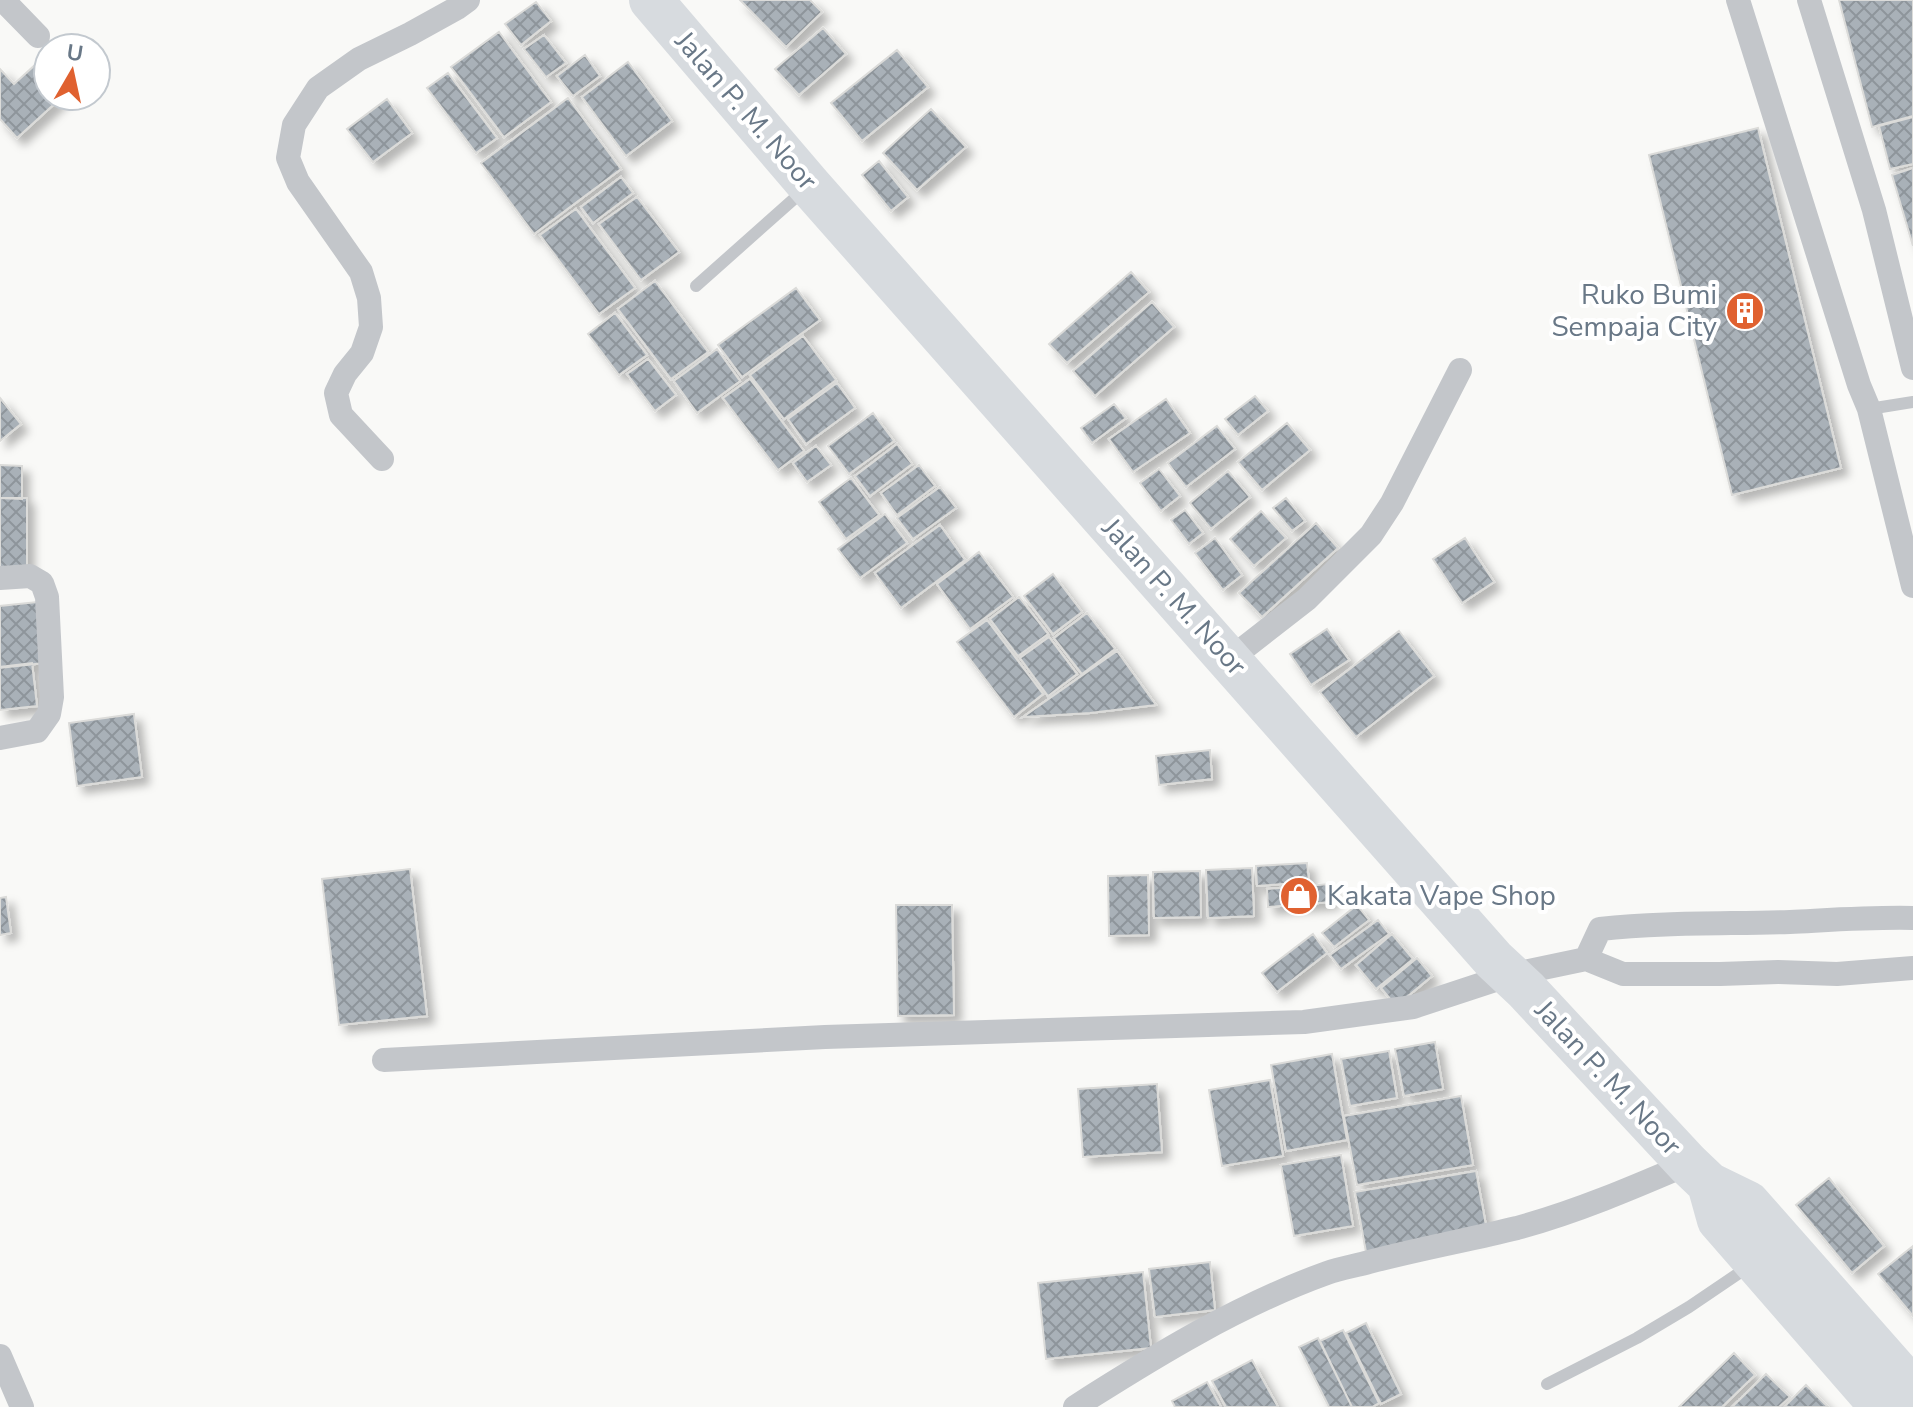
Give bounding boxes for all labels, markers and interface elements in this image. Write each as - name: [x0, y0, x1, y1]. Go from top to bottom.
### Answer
- street label: Jalan P. M. Noor: [666, 23, 826, 199]
- north arrow: [32, 32, 112, 112]
- text: U: [65, 37, 85, 69]
- place label: Ruko Bumi Sempaja City: [1551, 276, 1718, 346]
- building icon: Ruko Bumi Sempaja City: [1724, 290, 1766, 332]
- street label: Jalan P. M. Noor: [1092, 509, 1255, 684]
- shop icon: Kakata Vape Shop: [1278, 875, 1320, 917]
- place label: Kakata Vape Shop: [1327, 877, 1556, 915]
- street label: Jalan P. M. Noor: [1525, 991, 1690, 1164]

